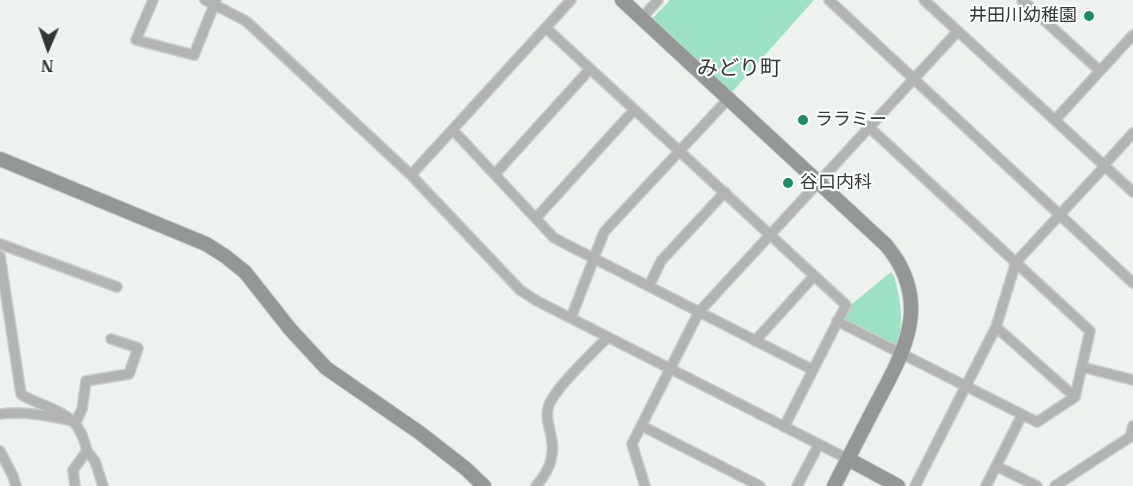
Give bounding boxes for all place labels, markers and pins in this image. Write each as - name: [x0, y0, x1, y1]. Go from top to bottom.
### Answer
- place label: 井田川幼稚園: [969, 5, 1077, 27]
- marker: 井田川幼稚園: [1082, 9, 1096, 23]
- place label: ララミー: [815, 109, 887, 131]
- marker: ララミー: [796, 113, 810, 127]
- place label: 谷口内科: [800, 172, 872, 194]
- marker: 谷口内科: [781, 176, 795, 190]

